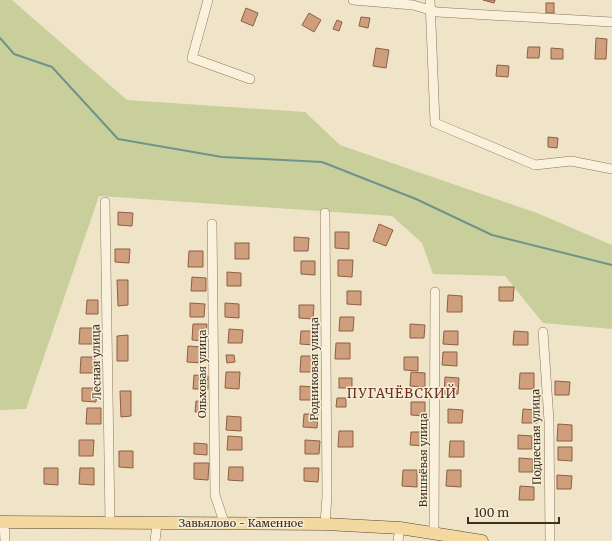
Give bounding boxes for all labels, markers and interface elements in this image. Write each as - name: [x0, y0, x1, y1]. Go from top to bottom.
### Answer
- street label: Родниковая улица: [307, 317, 321, 421]
- street label: Лесная улица: [88, 324, 104, 400]
- street label: Ольховая улица: [195, 330, 209, 418]
- district label: ПУГАЧЁВСКИЙ: [347, 384, 457, 402]
- street label: Подлесная улица: [528, 389, 544, 485]
- street label: Вишнёвая улица: [416, 413, 430, 507]
- scale bar: [468, 499, 559, 525]
- text: 100 m: [474, 505, 509, 520]
- street label: Завьялово - Каменное: [179, 516, 304, 530]

